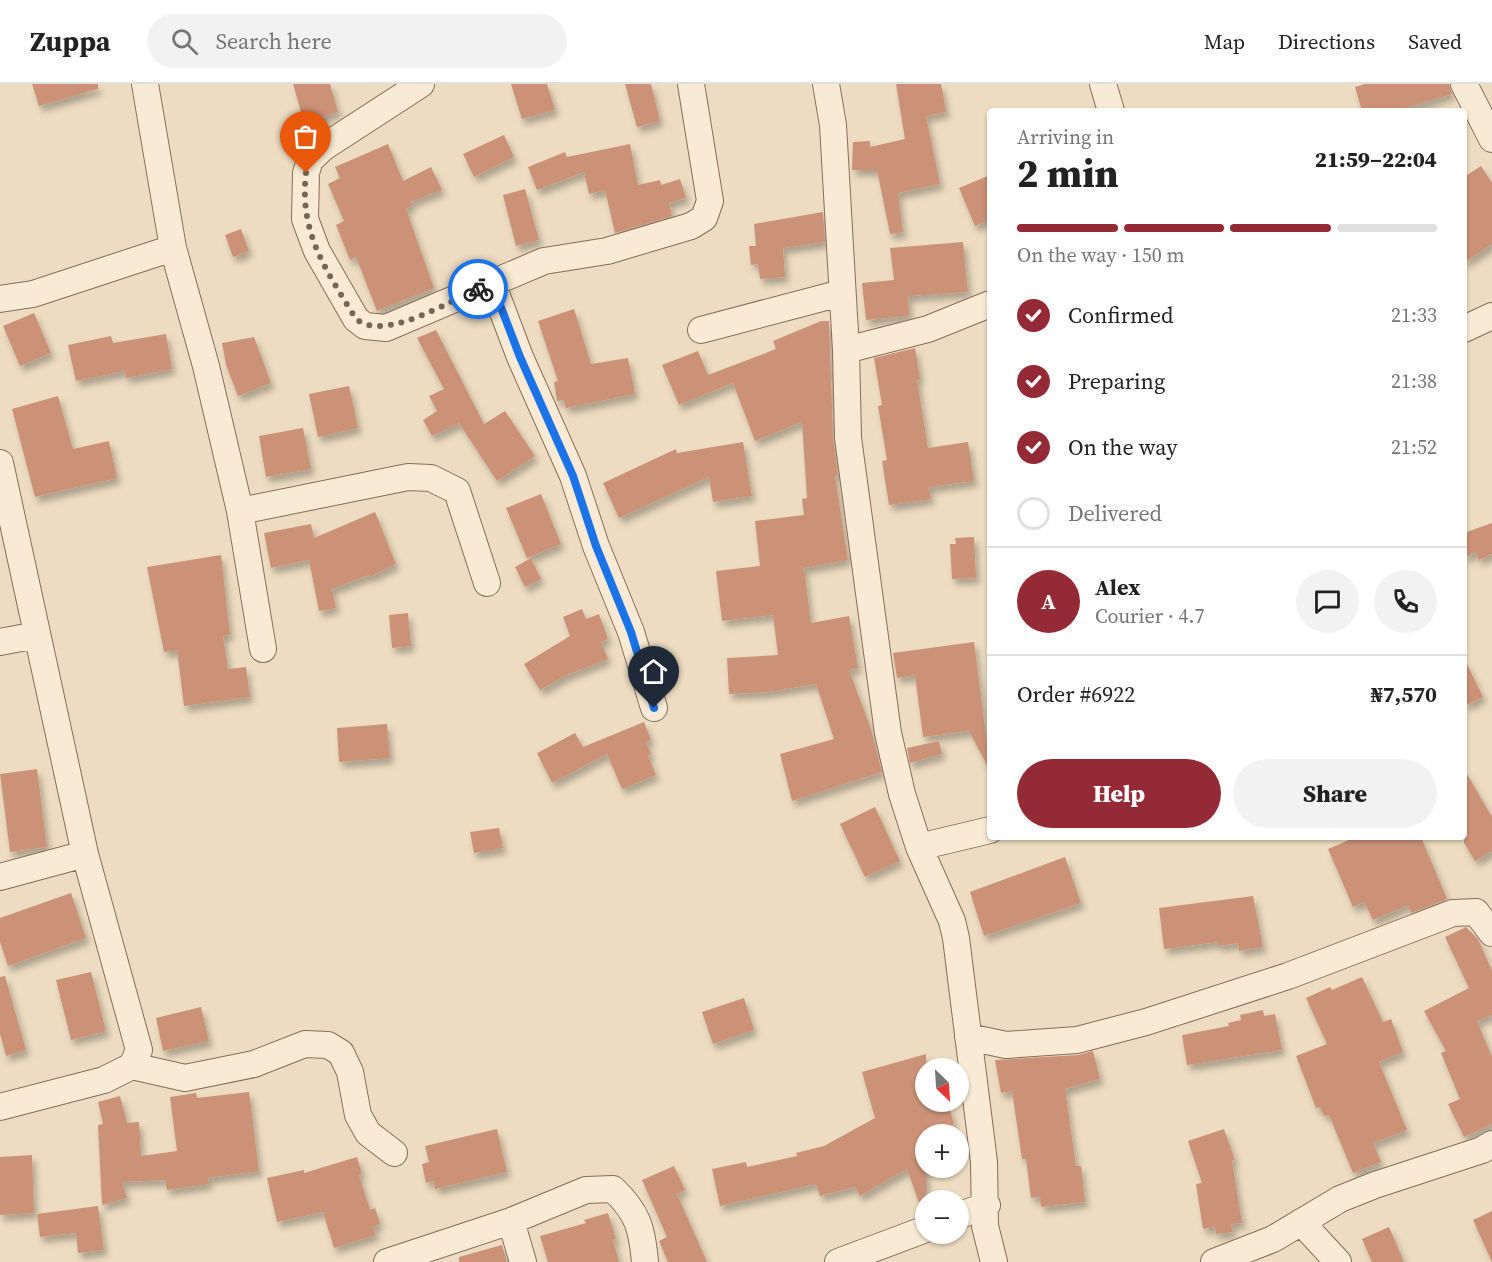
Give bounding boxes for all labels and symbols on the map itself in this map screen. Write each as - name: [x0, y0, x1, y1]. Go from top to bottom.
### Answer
- pin: [280, 111, 331, 173]
- courier: [448, 259, 508, 319]
- pin: [628, 646, 679, 708]
- north arrow: [915, 1058, 969, 1112]

